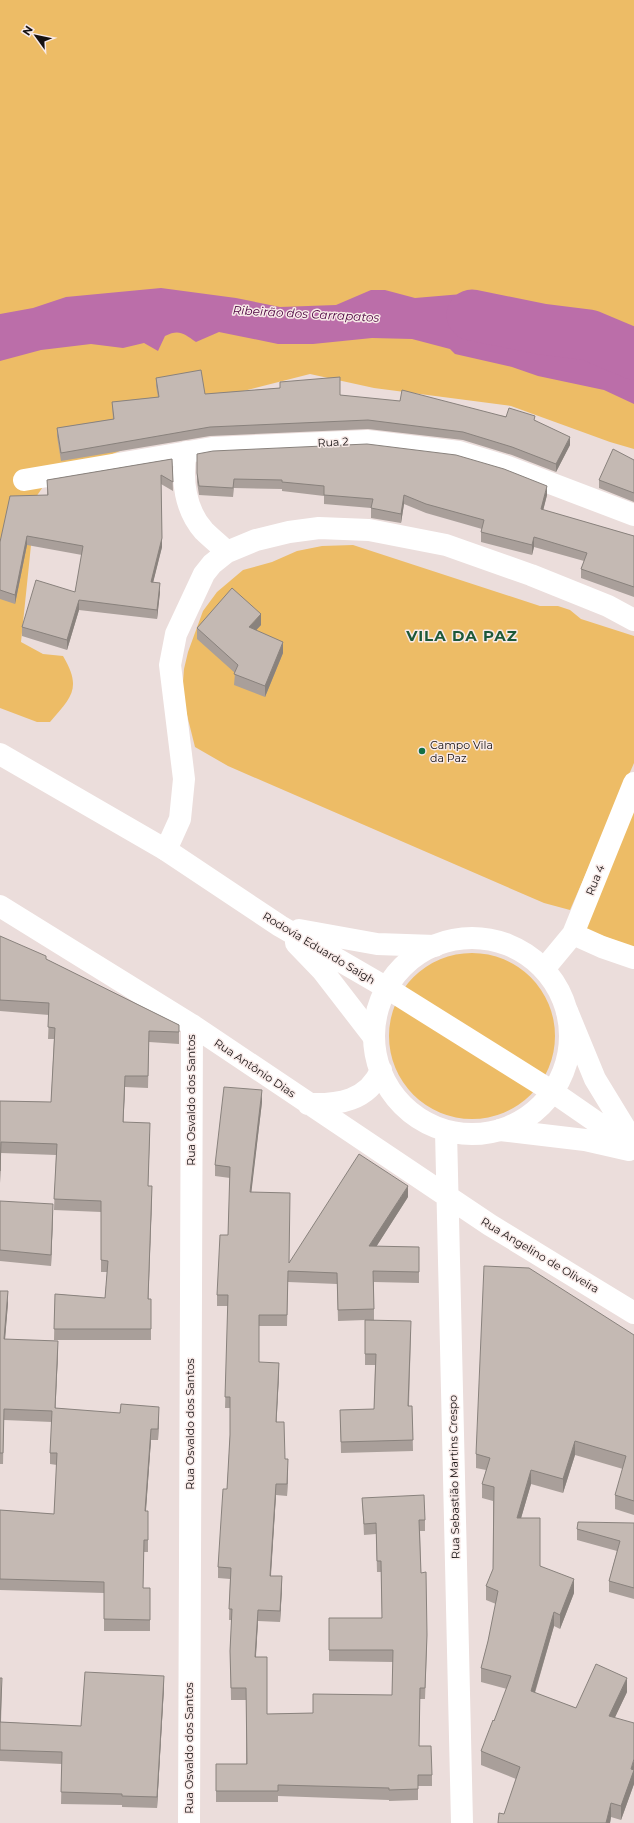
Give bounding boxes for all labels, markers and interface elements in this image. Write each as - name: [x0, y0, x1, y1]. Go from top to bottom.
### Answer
- north arrow: [16, 16, 56, 56]
- text: N: [19, 23, 36, 38]
- water label: Ribeirão dos Carrapatos: [232, 302, 380, 325]
- street label: Rua 2: [317, 434, 349, 450]
- district label: VILA DA PAZ: [405, 626, 518, 645]
- place label: Campo Vila da Paz: [430, 738, 493, 765]
- marker: Campo Vila da Paz: [417, 746, 427, 756]
- street label: Rua 4: [583, 862, 608, 897]
- street label: Rodovia Eduardo Saigh: [260, 909, 378, 987]
- street label: Rua Osvaldo dos Santos: [184, 1034, 198, 1166]
- street label: Rua Antônio Dias: [212, 1036, 299, 1101]
- street label: Rua Angelino de Oliveira: [478, 1214, 602, 1296]
- street label: Rua Osvaldo dos Santos: [183, 1358, 197, 1490]
- street label: Rua Sebastião Martins Crespo: [446, 1395, 462, 1559]
- street label: Rua Osvaldo dos Santos: [182, 1682, 196, 1814]

